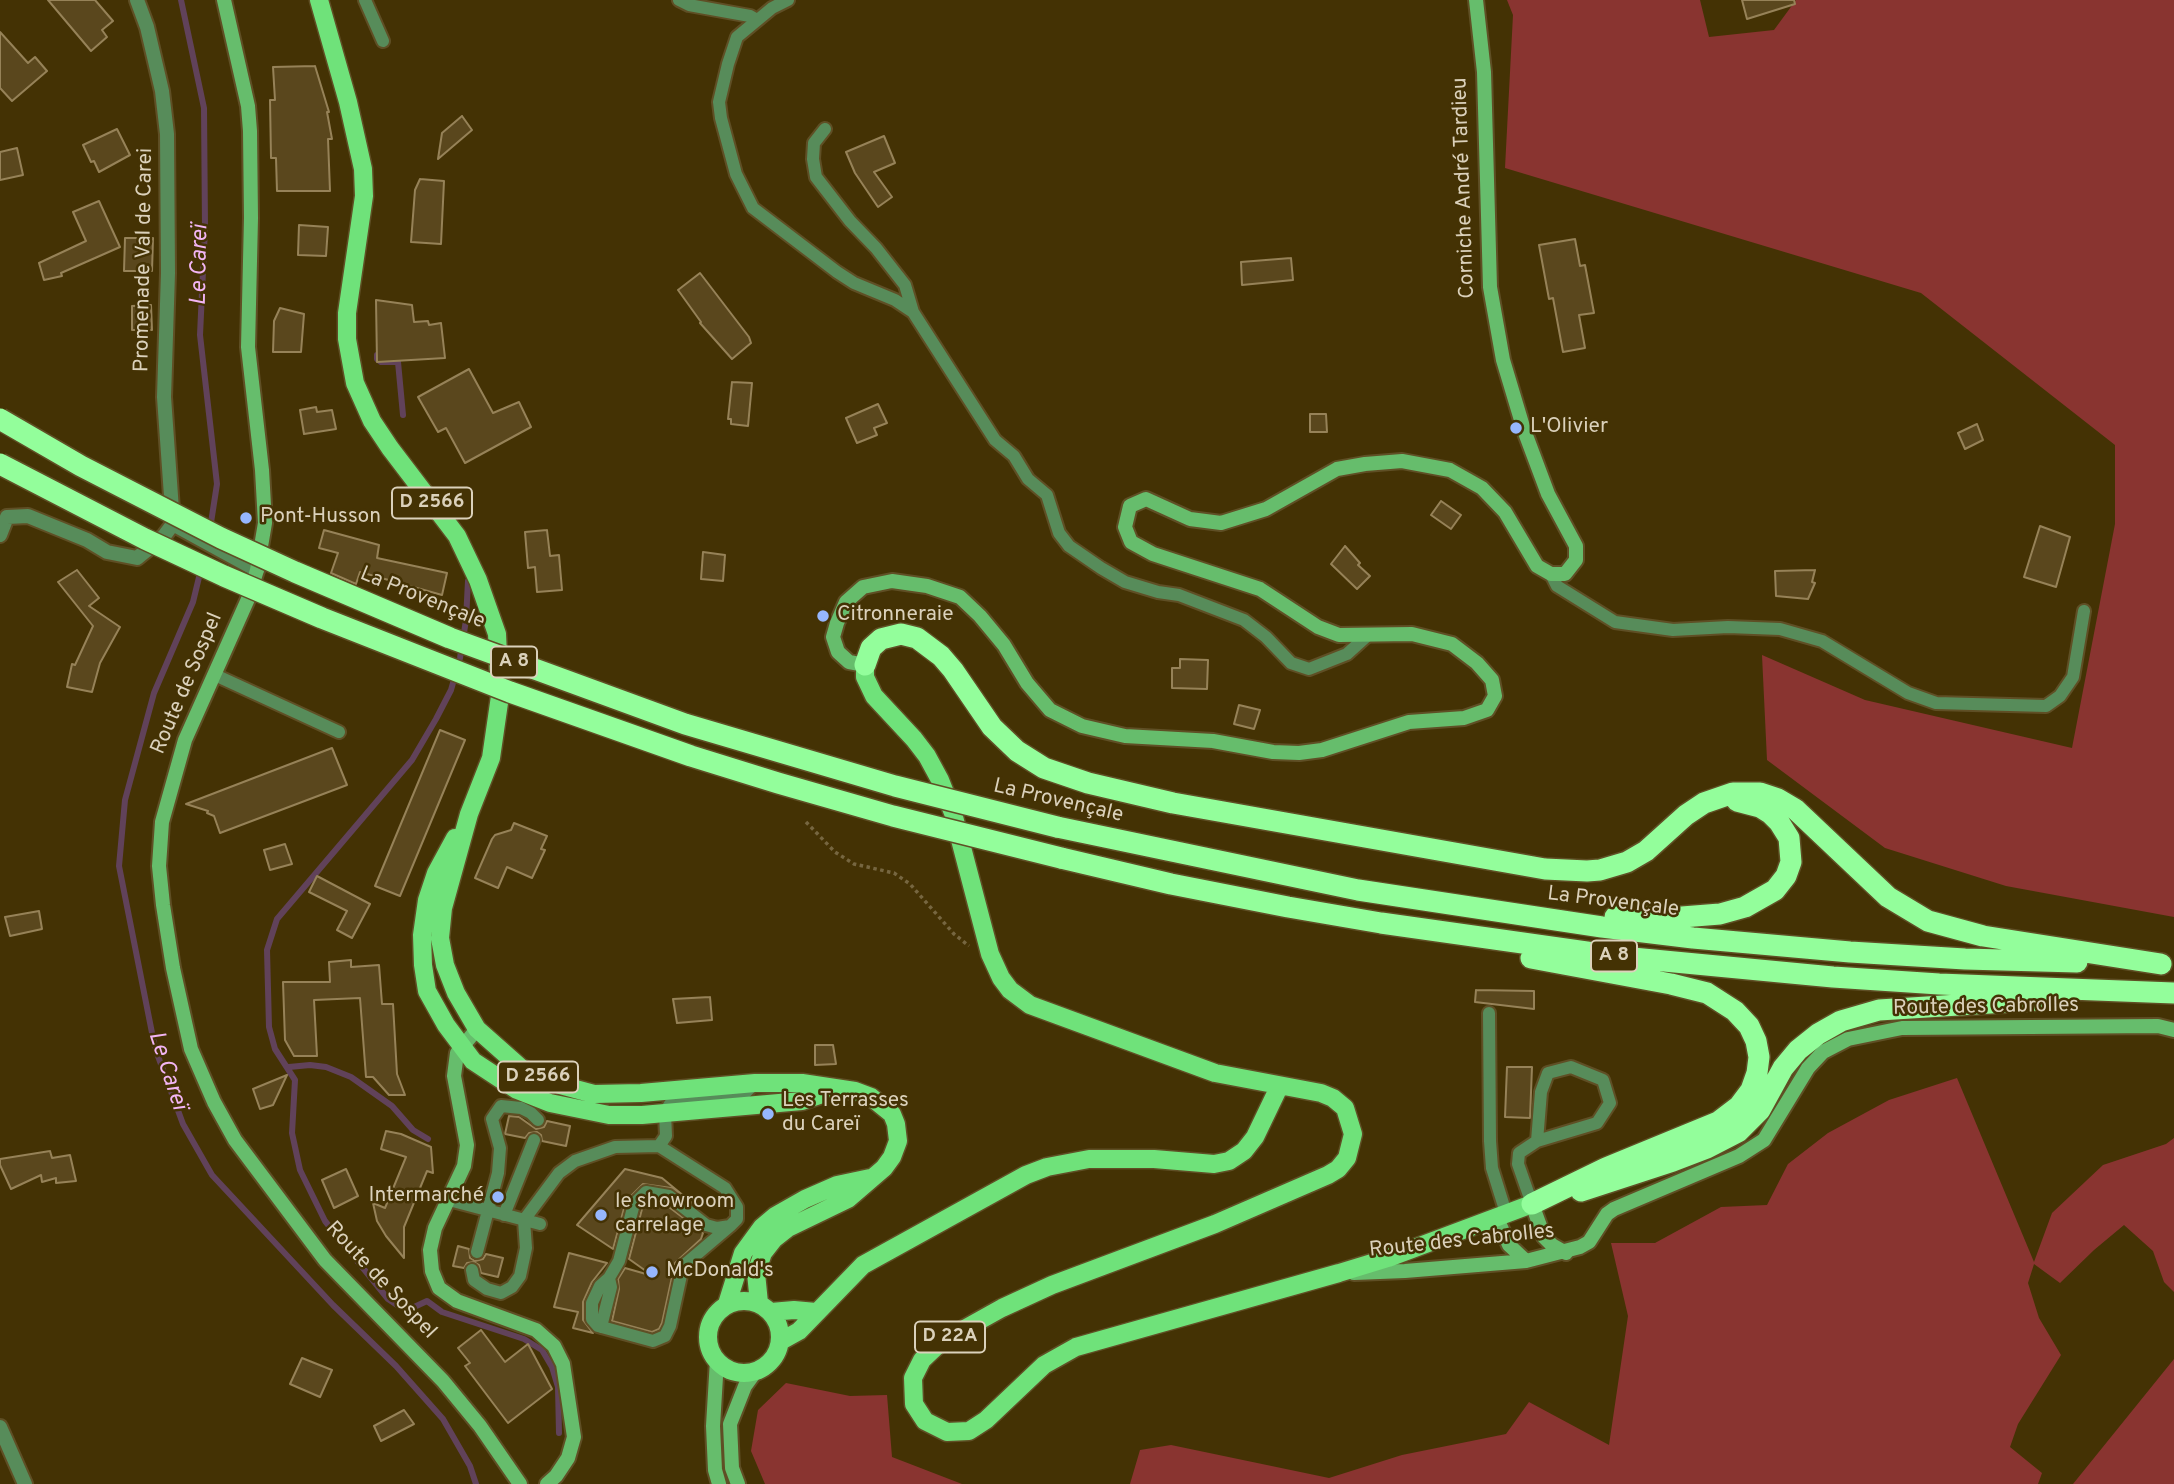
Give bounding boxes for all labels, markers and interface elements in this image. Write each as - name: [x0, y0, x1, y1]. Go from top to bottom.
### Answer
- street label: Corniche André Tardieu: [1449, 77, 1481, 299]
- street label: Promenade Val de Carei: [130, 148, 160, 372]
- water label: Le Careï: [186, 224, 216, 306]
- place label: L'Olivier: [1530, 415, 1608, 441]
- marker: L'Olivier: [1508, 420, 1524, 436]
- road number: D 2566: [392, 488, 472, 518]
- place label: Pont-Husson: [260, 505, 381, 531]
- marker: Pont-Husson: [238, 510, 254, 526]
- street label: La Provençale: [356, 562, 488, 636]
- place label: Citronneraie: [837, 603, 953, 629]
- marker: Citronneraie: [815, 608, 831, 624]
- street label: Route de Sospel: [147, 609, 229, 759]
- road number: A 8: [491, 646, 537, 678]
- street label: La Provençale: [991, 775, 1125, 829]
- street label: La Provençale: [1546, 882, 1680, 924]
- road number: A 8: [1591, 940, 1637, 972]
- street label: Route des Cabrolles: [1893, 994, 2079, 1022]
- water label: Le Careï: [140, 1028, 192, 1114]
- road number: D 2566: [498, 1062, 578, 1092]
- place label: Les Terrasses du Careï: [782, 1089, 909, 1139]
- marker: Les Terrasses du Careï: [760, 1106, 776, 1122]
- place label: Intermarché: [368, 1184, 484, 1210]
- marker: Intermarché: [490, 1189, 506, 1205]
- place label: le showroom carrelage: [615, 1190, 734, 1240]
- marker: le showroom carrelage: [593, 1207, 609, 1223]
- street label: Route de Sospel: [319, 1217, 441, 1345]
- street label: Route des Cabrolles: [1368, 1220, 1556, 1264]
- place label: McDonald's: [666, 1259, 774, 1285]
- marker: McDonald's: [644, 1264, 660, 1280]
- road number: D 22A: [915, 1322, 985, 1352]

